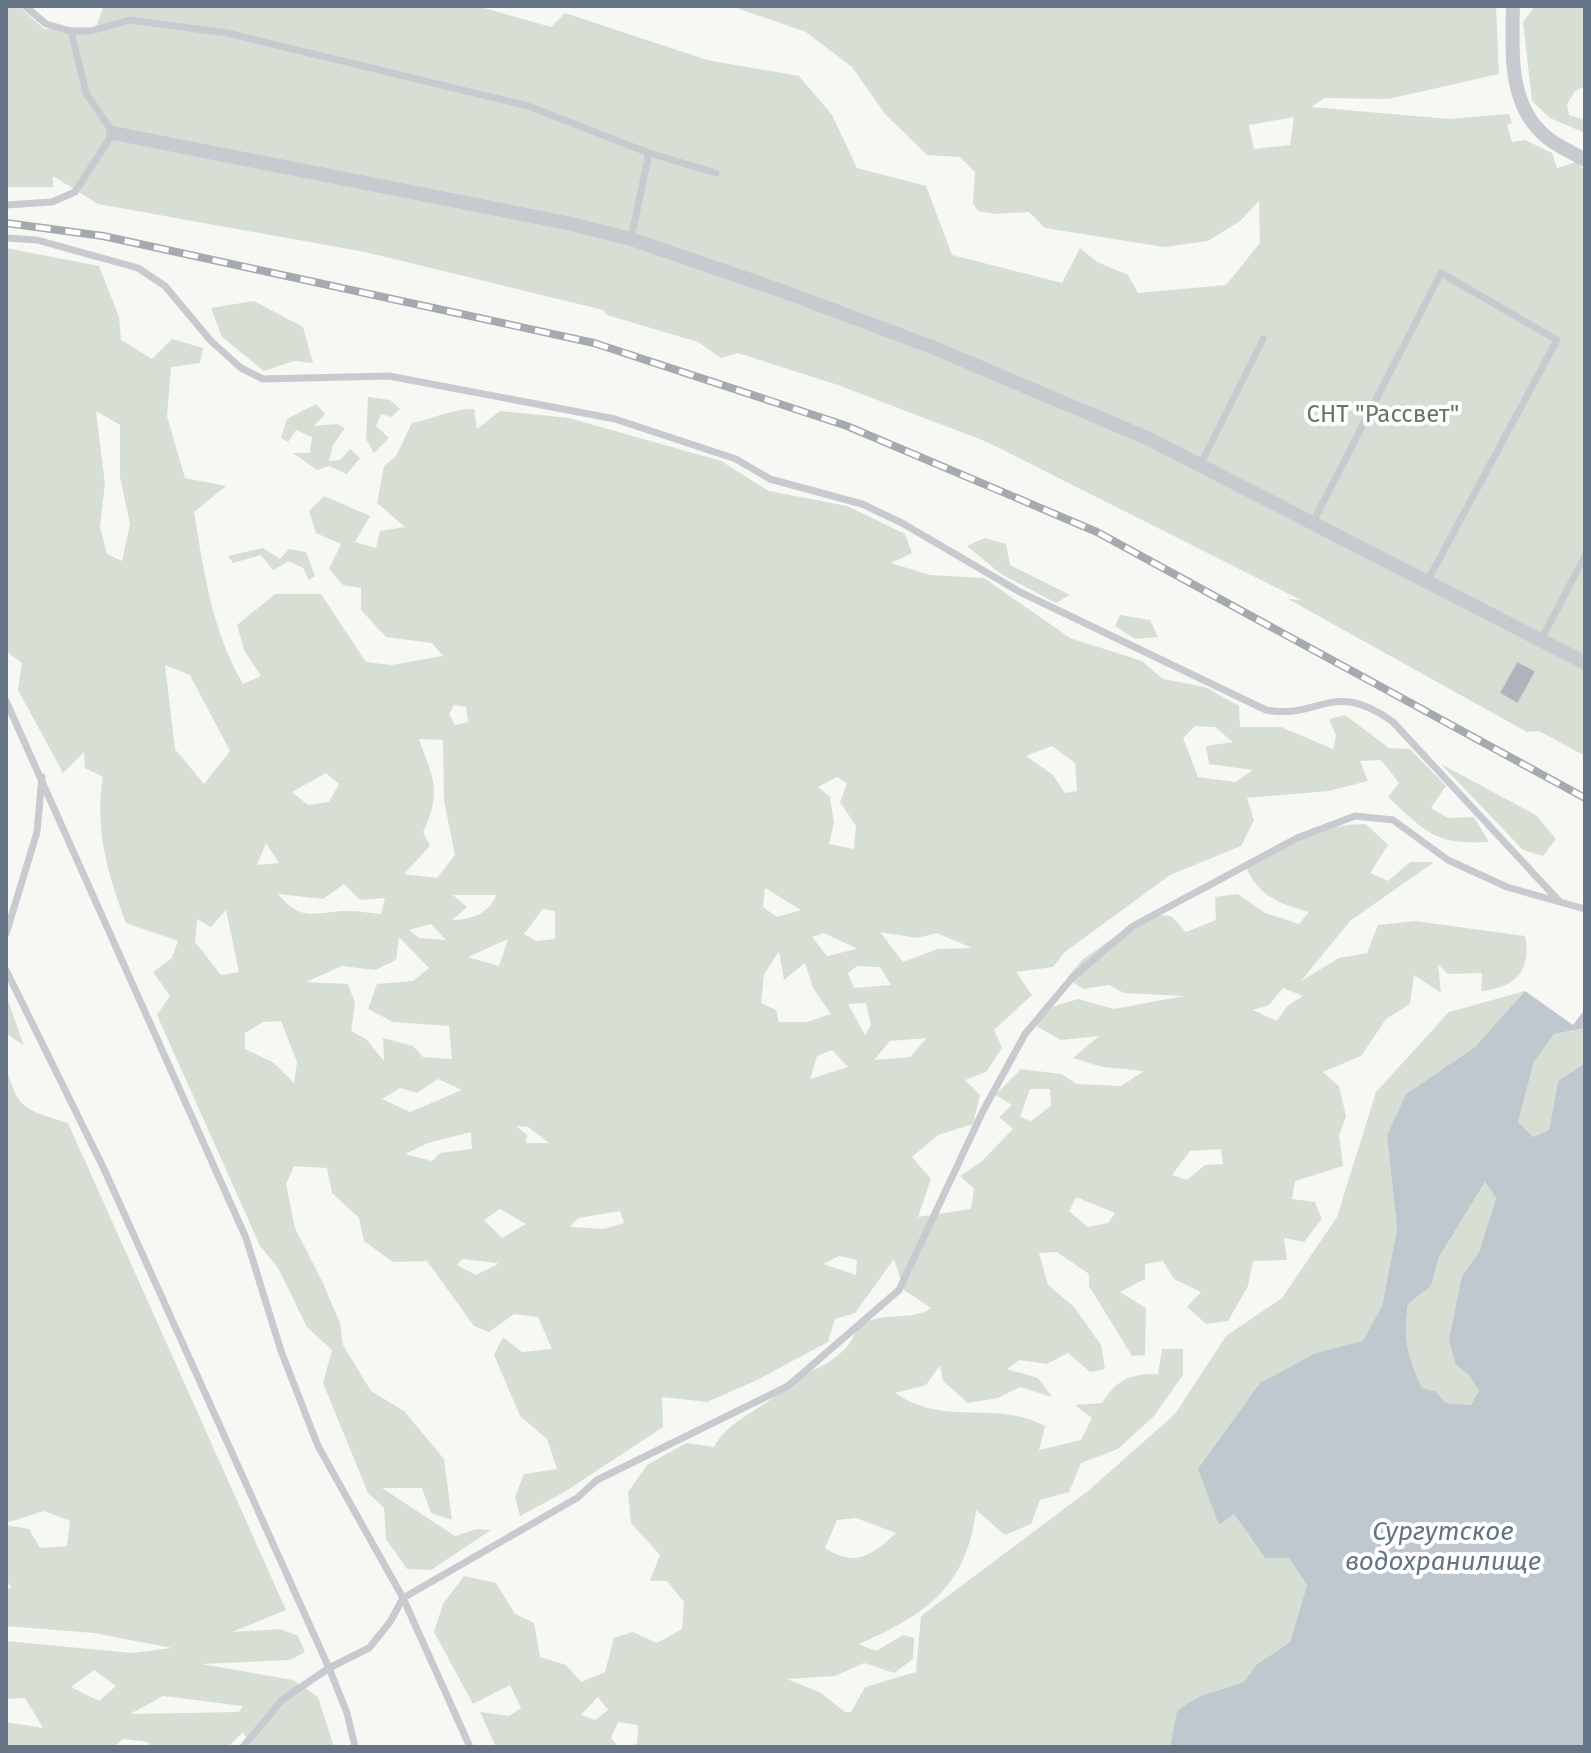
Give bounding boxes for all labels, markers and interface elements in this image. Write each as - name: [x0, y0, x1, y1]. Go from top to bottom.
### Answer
- park label: СНТ "Рассвет": [1307, 400, 1459, 428]
- water label: Сургутское водохранилище: [1345, 1516, 1541, 1577]

